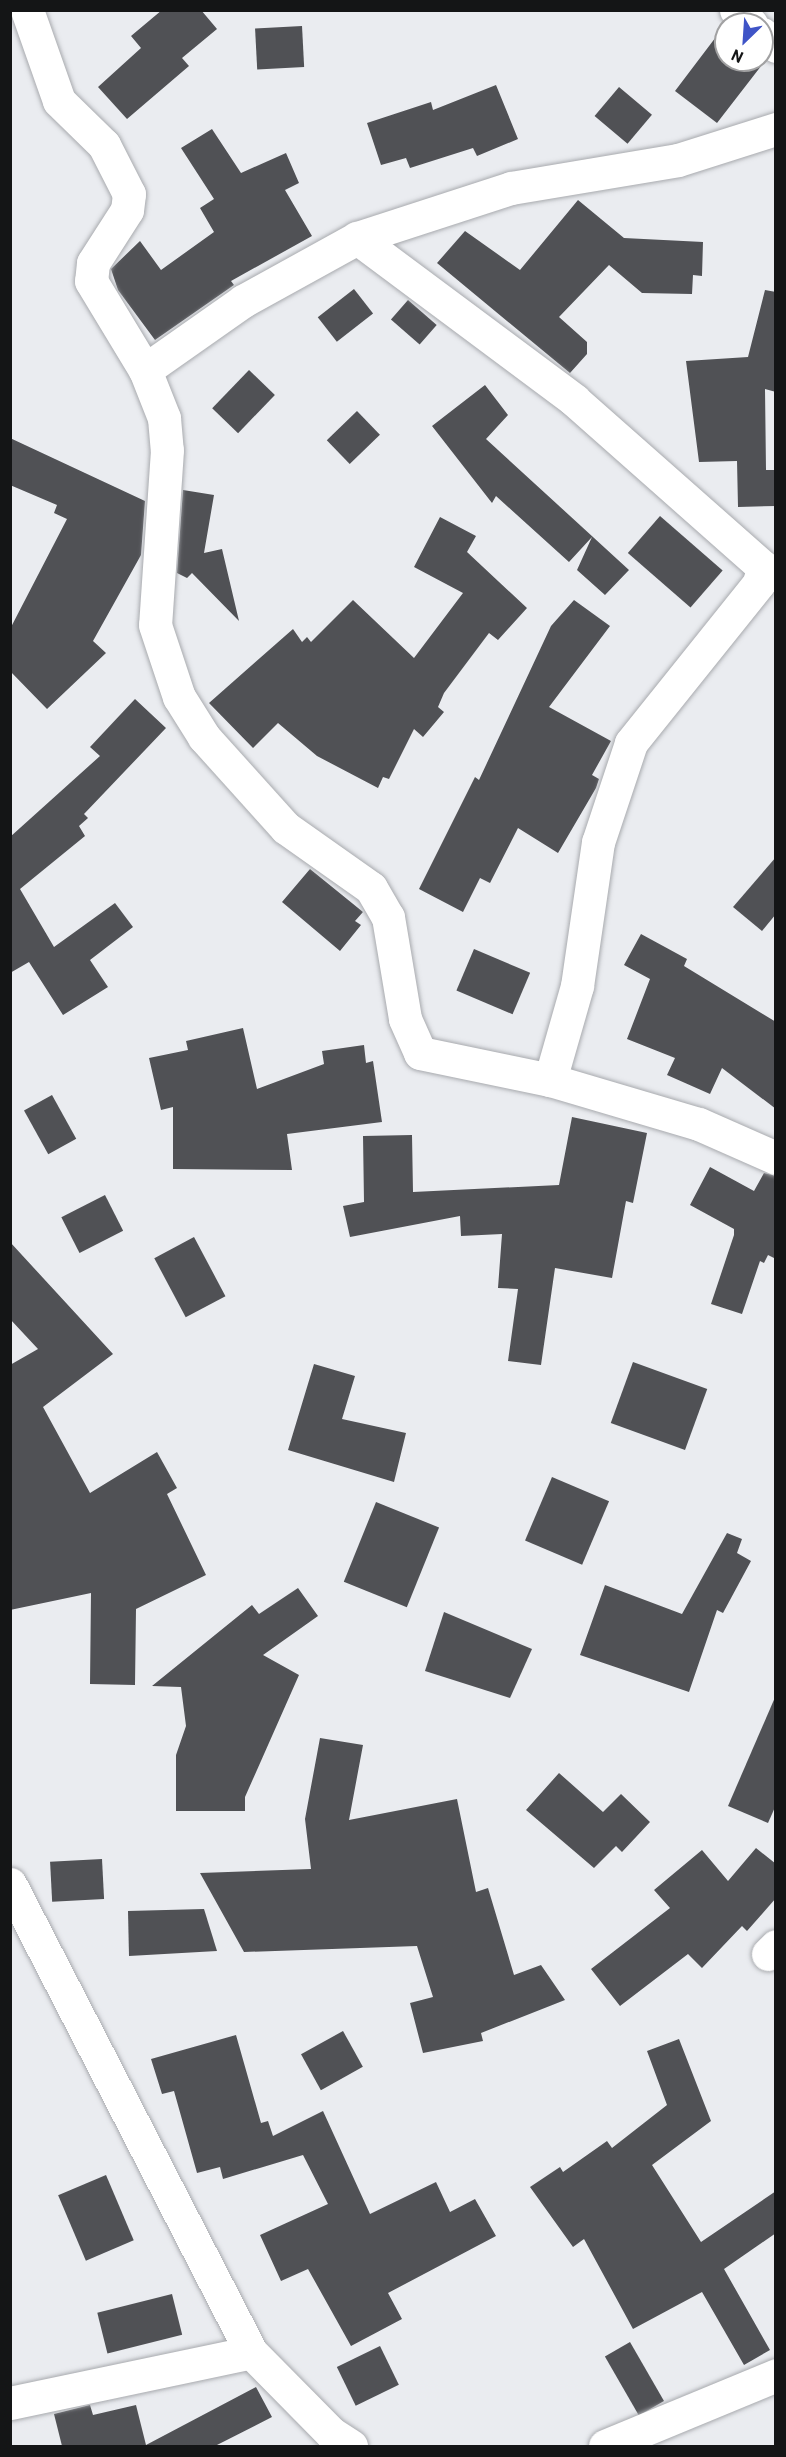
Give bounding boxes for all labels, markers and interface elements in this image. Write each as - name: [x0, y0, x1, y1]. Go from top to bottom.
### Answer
- north arrow: [714, 12, 774, 72]
- text: N: [728, 46, 746, 68]

